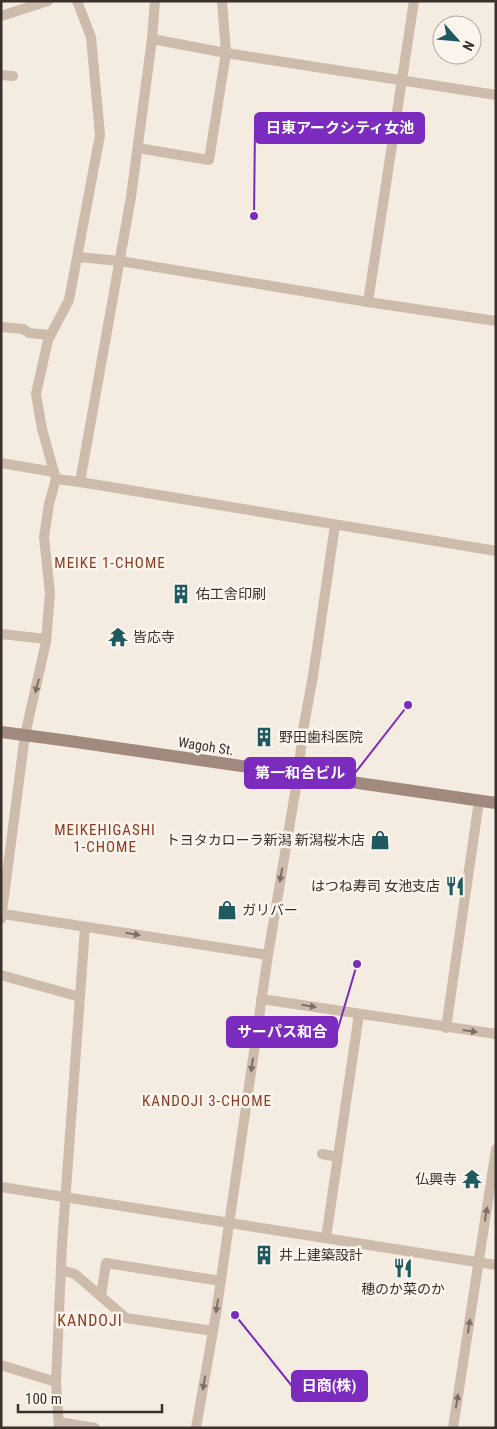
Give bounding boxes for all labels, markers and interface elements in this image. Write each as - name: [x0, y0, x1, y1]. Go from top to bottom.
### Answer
- north arrow: [432, 15, 482, 65]
- text: N: [460, 38, 478, 53]
- callout: 日東アークシティ女池: [255, 113, 424, 143]
- text: 日東アークシティ女池: [266, 119, 414, 137]
- district label: MEIKE 1-CHOME: [54, 554, 166, 572]
- building icon: 佑工舎印刷: [170, 583, 192, 605]
- place label: 佑工舎印刷: [196, 586, 266, 602]
- temple icon: 皆応寺: [107, 626, 129, 648]
- place label: 皆応寺: [133, 629, 175, 645]
- one-way arrow: [32, 679, 40, 694]
- building icon: 野田歯科医院: [253, 726, 275, 748]
- place label: 野田歯科医院: [279, 729, 363, 745]
- street label: Wagoh St.: [177, 734, 235, 758]
- callout: 第一和合ビル: [245, 758, 355, 788]
- text: 第一和合ビル: [255, 764, 345, 782]
- district label: MEIKEHIGASHI 1-CHOME: [54, 821, 156, 856]
- shop icon: トヨタカローラ新潟 新潟桜木店: [369, 829, 391, 851]
- place label: トヨタカローラ新潟 新潟桜木店: [166, 832, 365, 848]
- one-way arrow: [276, 867, 284, 883]
- restaurant icon: はつね寿司 女池支店: [444, 875, 466, 897]
- place label: はつね寿司 女池支店: [311, 878, 440, 894]
- shop icon: ガリバー: [216, 899, 238, 921]
- place label: ガリバー: [242, 902, 298, 918]
- one-way arrow: [126, 930, 142, 938]
- one-way arrow: [302, 1003, 318, 1011]
- callout: サーパス和合: [227, 1017, 337, 1047]
- text: サーパス和合: [237, 1023, 328, 1041]
- one-way arrow: [462, 1027, 478, 1035]
- one-way arrow: [248, 1057, 256, 1073]
- district label: KANDOJI 3-CHOME: [142, 1092, 272, 1110]
- temple icon: 仏興寺: [461, 1168, 483, 1190]
- place label: 仏興寺: [415, 1171, 457, 1187]
- one-way arrow: [482, 1206, 490, 1222]
- building icon: 井上建築設計: [253, 1244, 275, 1266]
- place label: 井上建築設計: [279, 1247, 363, 1263]
- restaurant icon: 穂のか菜のか: [392, 1257, 414, 1279]
- place label: 穂のか菜のか: [361, 1281, 445, 1297]
- one-way arrow: [213, 1298, 221, 1314]
- district label: KANDOJI: [57, 1311, 123, 1330]
- one-way arrow: [465, 1318, 473, 1334]
- callout: 日商(株): [292, 1371, 367, 1401]
- one-way arrow: [199, 1375, 207, 1391]
- text: 日商(株): [302, 1377, 356, 1395]
- scale bar: [18, 1382, 161, 1414]
- text: 100 m: [25, 1390, 62, 1408]
- one-way arrow: [453, 1393, 461, 1409]

